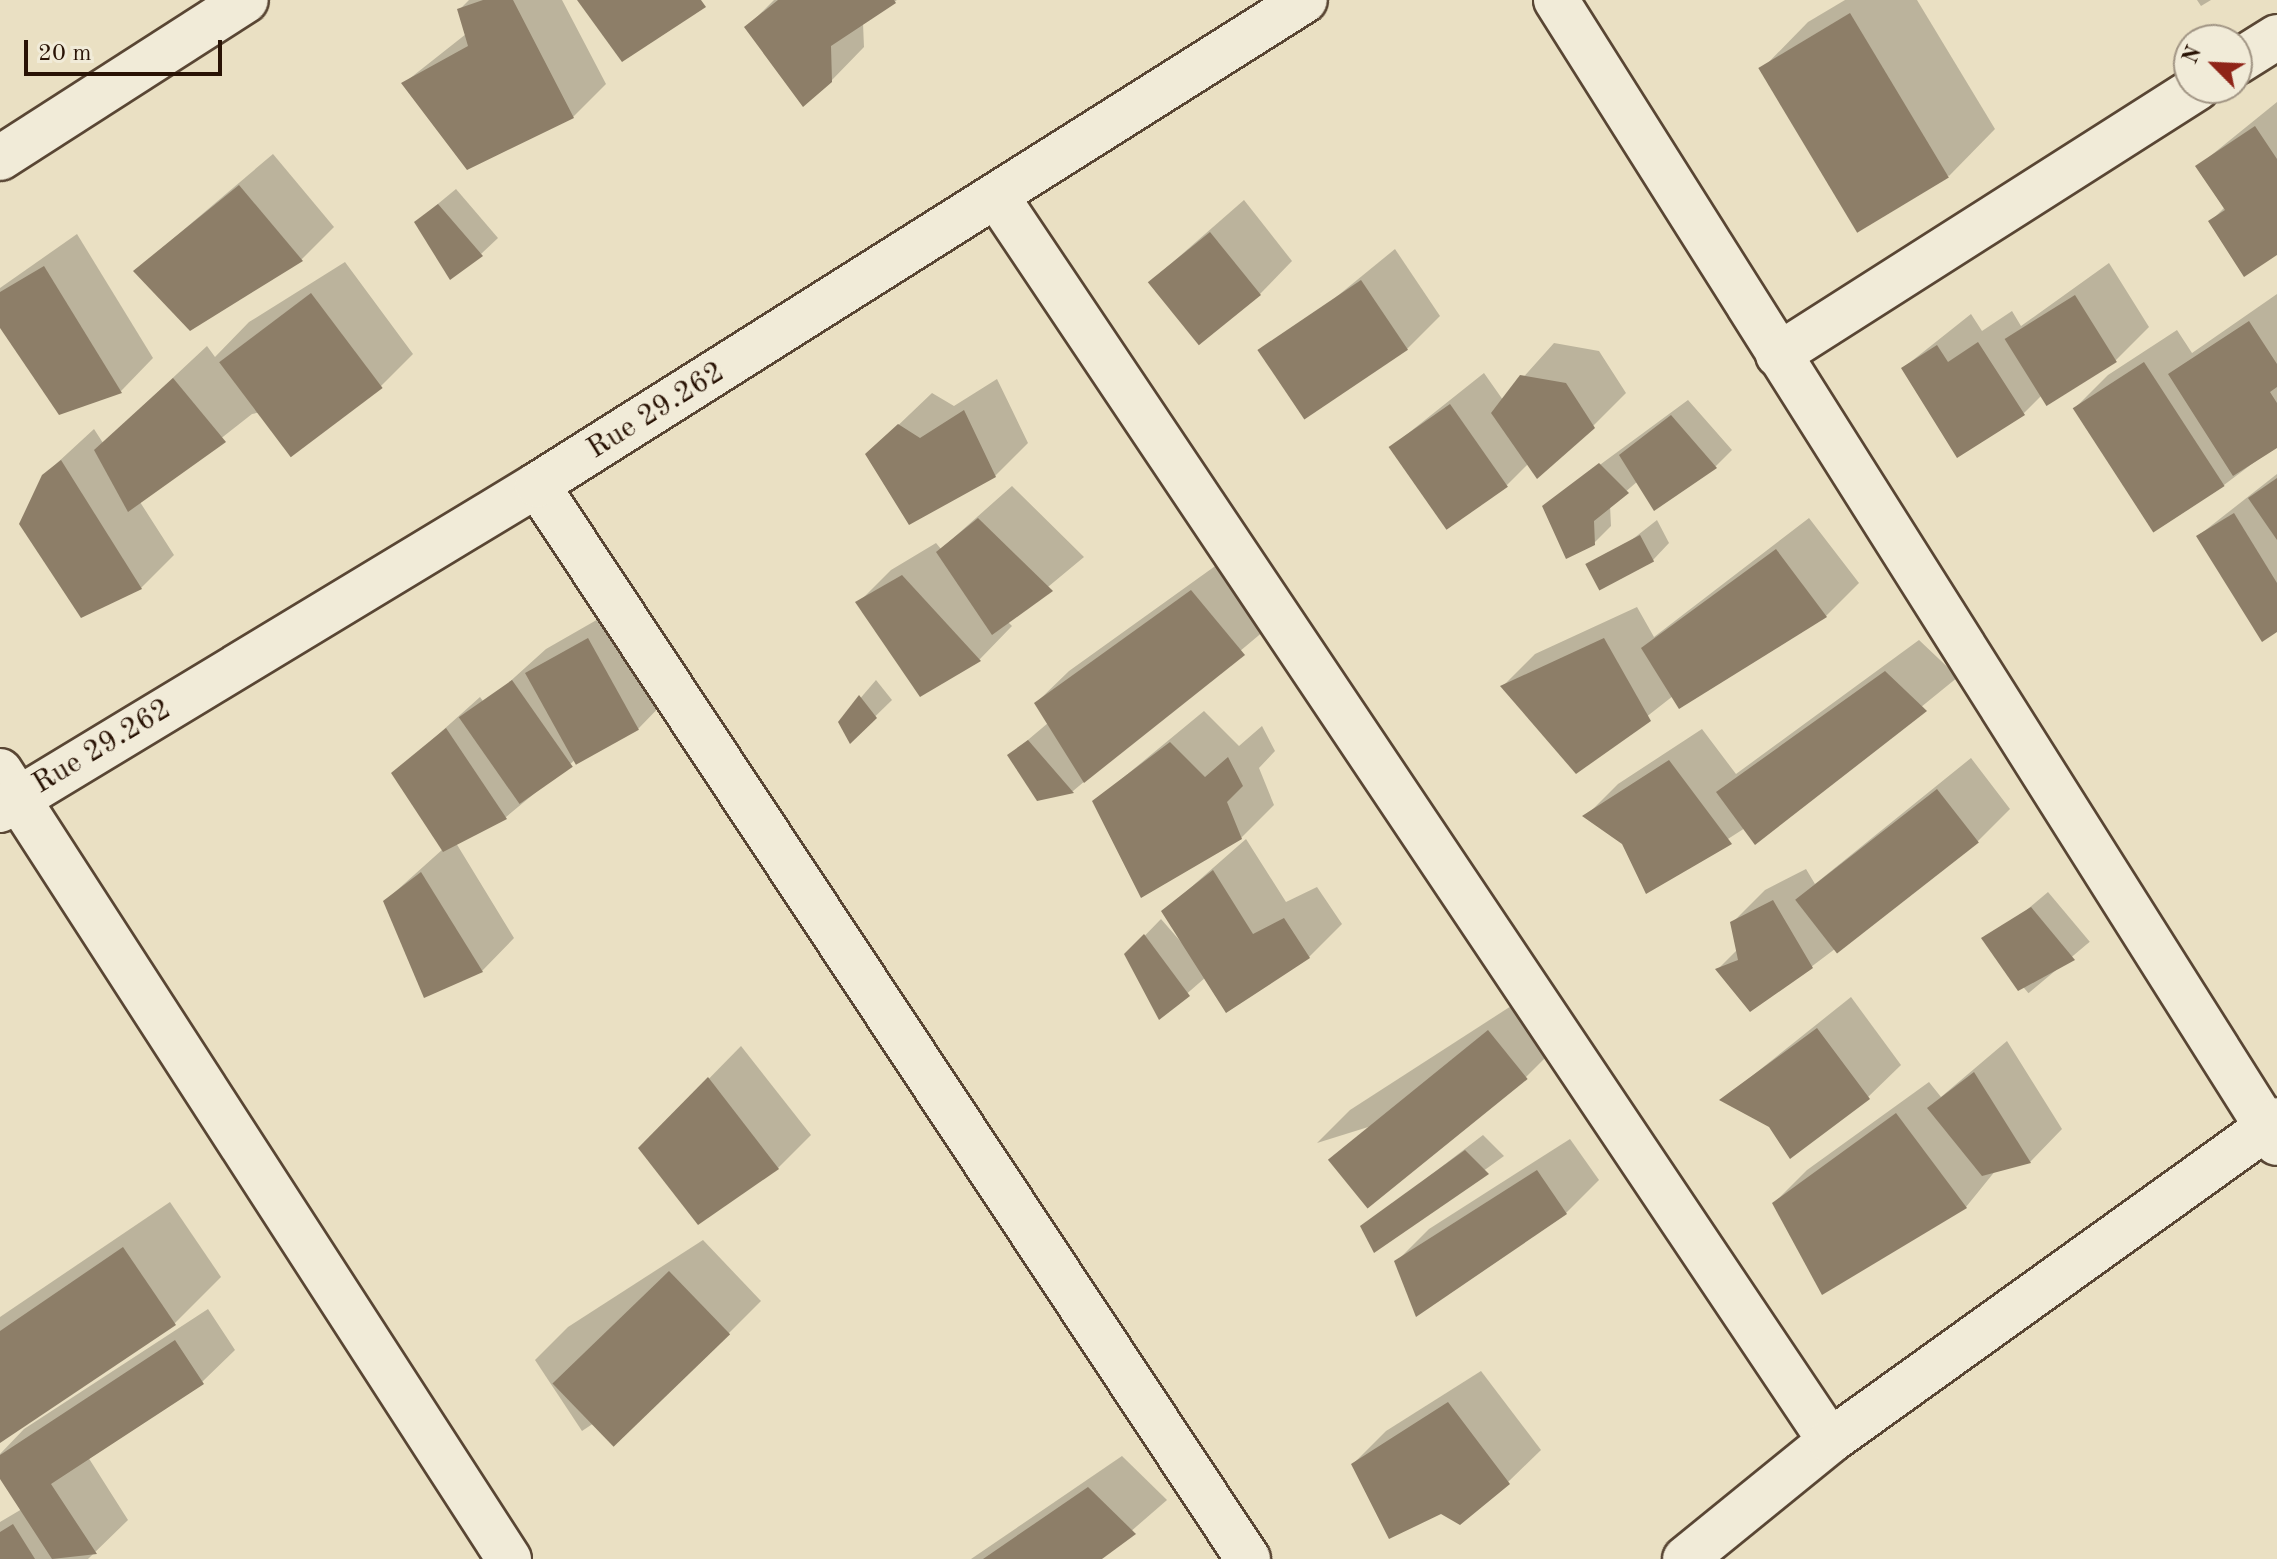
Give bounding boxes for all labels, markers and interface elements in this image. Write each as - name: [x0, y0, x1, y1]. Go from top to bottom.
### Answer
- scale bar: [28, 24, 226, 74]
- north arrow: [2173, 24, 2253, 104]
- text: 20 m: [38, 42, 92, 66]
- text: N: [2179, 43, 2206, 67]
- street label: Rue 29.262: [581, 355, 731, 467]
- street label: Rue 29.262: [26, 692, 178, 802]

